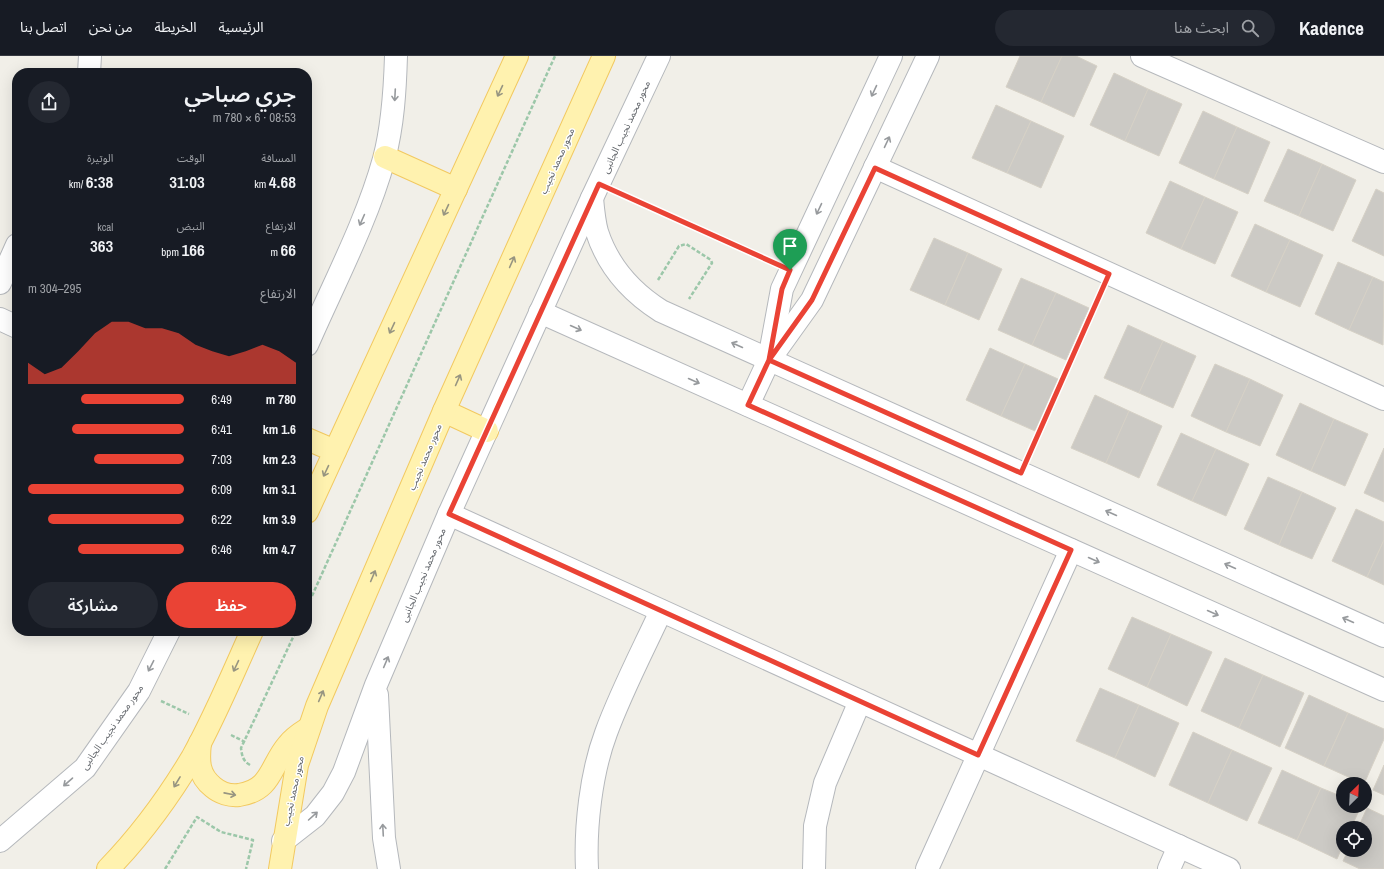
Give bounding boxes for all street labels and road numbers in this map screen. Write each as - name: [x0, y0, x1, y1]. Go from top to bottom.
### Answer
- street label: محور محمد نجيب الجانبى: [599, 78, 653, 176]
- street label: محور محمد نجيب: [537, 126, 577, 196]
- street label: محور محمد نجيب: [405, 422, 445, 492]
- street label: محور محمد نجيب الجانبى: [397, 526, 449, 624]
- street label: محور محمد نجيب الجانبى: [78, 682, 146, 772]
- street label: محور محمد نجيب: [279, 755, 307, 827]

